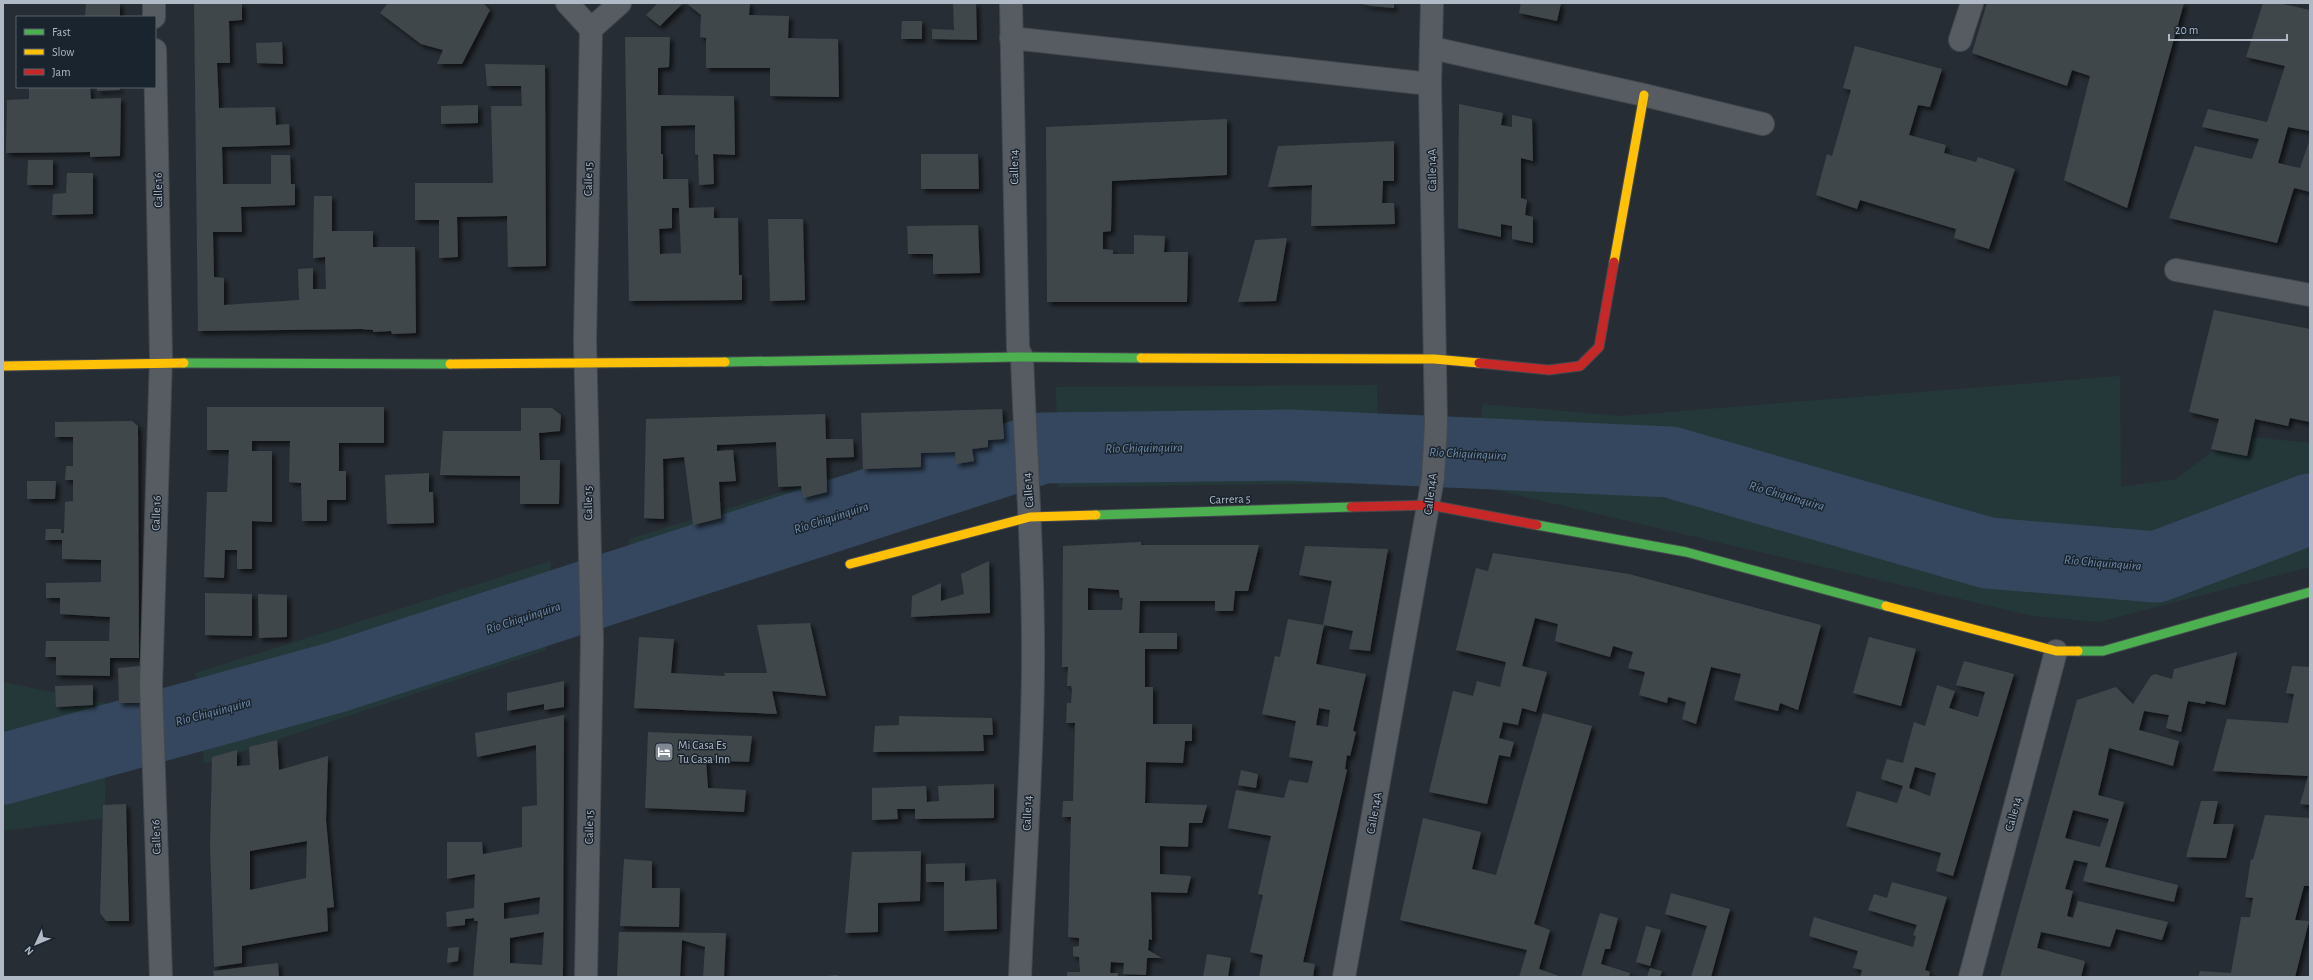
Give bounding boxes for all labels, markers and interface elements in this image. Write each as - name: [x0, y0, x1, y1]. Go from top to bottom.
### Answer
- legend: [16, 16, 156, 88]
- scale bar: [2169, 16, 2287, 42]
- text: 20 m: [2175, 24, 2198, 36]
- text: Fast: [52, 26, 71, 38]
- text: Slow: [52, 46, 74, 58]
- text: Jam: [52, 66, 71, 78]
- street label: Calle 14: [1008, 149, 1020, 185]
- street label: Calle 14A: [1426, 149, 1438, 191]
- street label: Calle 15: [582, 162, 594, 196]
- street label: Calle 16: [152, 172, 164, 208]
- water label: Río Chiquinquira: [1105, 441, 1183, 456]
- water label: Río Chiquinquira: [1429, 446, 1507, 463]
- street label: Calle 14: [1020, 472, 1036, 508]
- street label: Calle 14A: [1421, 472, 1439, 516]
- water label: Río Chiquinquira: [1747, 479, 1826, 513]
- street label: Calle 15: [582, 486, 594, 520]
- street label: Carrera 5: [1209, 492, 1251, 506]
- street label: Calle 16: [149, 495, 163, 531]
- water label: Río Chiquinquira: [793, 500, 871, 537]
- water label: Río Chiquinquira: [2064, 554, 2142, 573]
- water label: Río Chiquinquira: [485, 600, 563, 637]
- water label: Río Chiquinquira: [174, 696, 253, 729]
- place label: Mi Casa Es Tu Casa Inn: [678, 739, 730, 765]
- hotel icon: Mi Casa Es Tu Casa Inn: [653, 741, 675, 763]
- street label: Calle 14A: [1364, 791, 1384, 835]
- street label: Calle 14: [1020, 795, 1034, 831]
- street label: Calle 14: [2003, 795, 2023, 833]
- street label: Calle 15: [583, 810, 595, 844]
- street label: Calle 16: [149, 819, 163, 855]
- north arrow: [16, 924, 56, 964]
- text: N: [23, 944, 36, 957]

